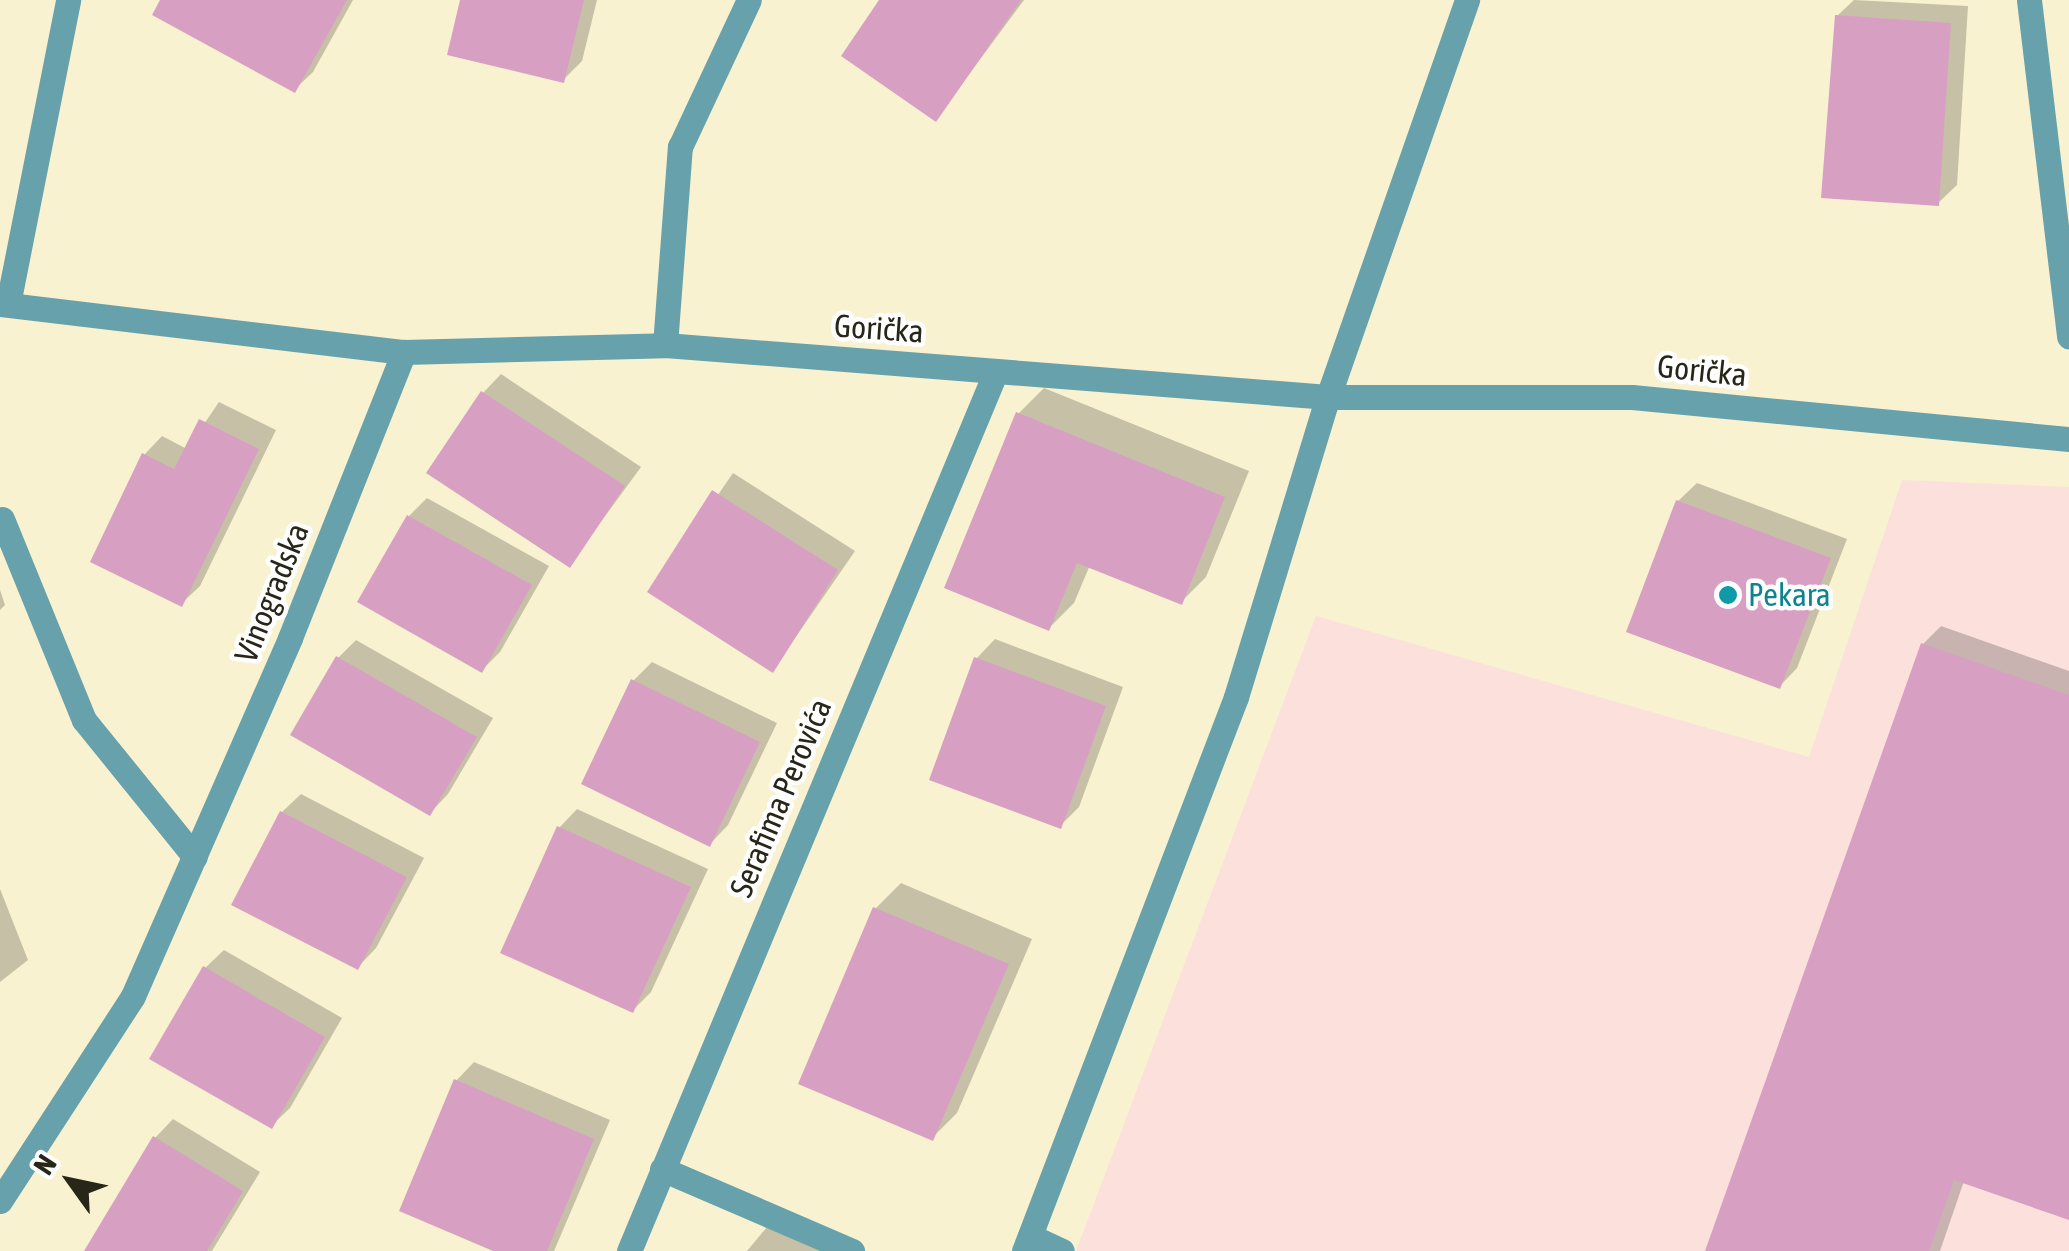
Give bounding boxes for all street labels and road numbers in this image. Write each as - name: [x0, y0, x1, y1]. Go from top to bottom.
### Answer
- street label: Gorička: [833, 307, 925, 351]
- street label: Gorička: [1655, 347, 1749, 395]
- street label: Vinogradska: [227, 518, 317, 668]
- street label: Serafima Perovića: [722, 693, 840, 903]

